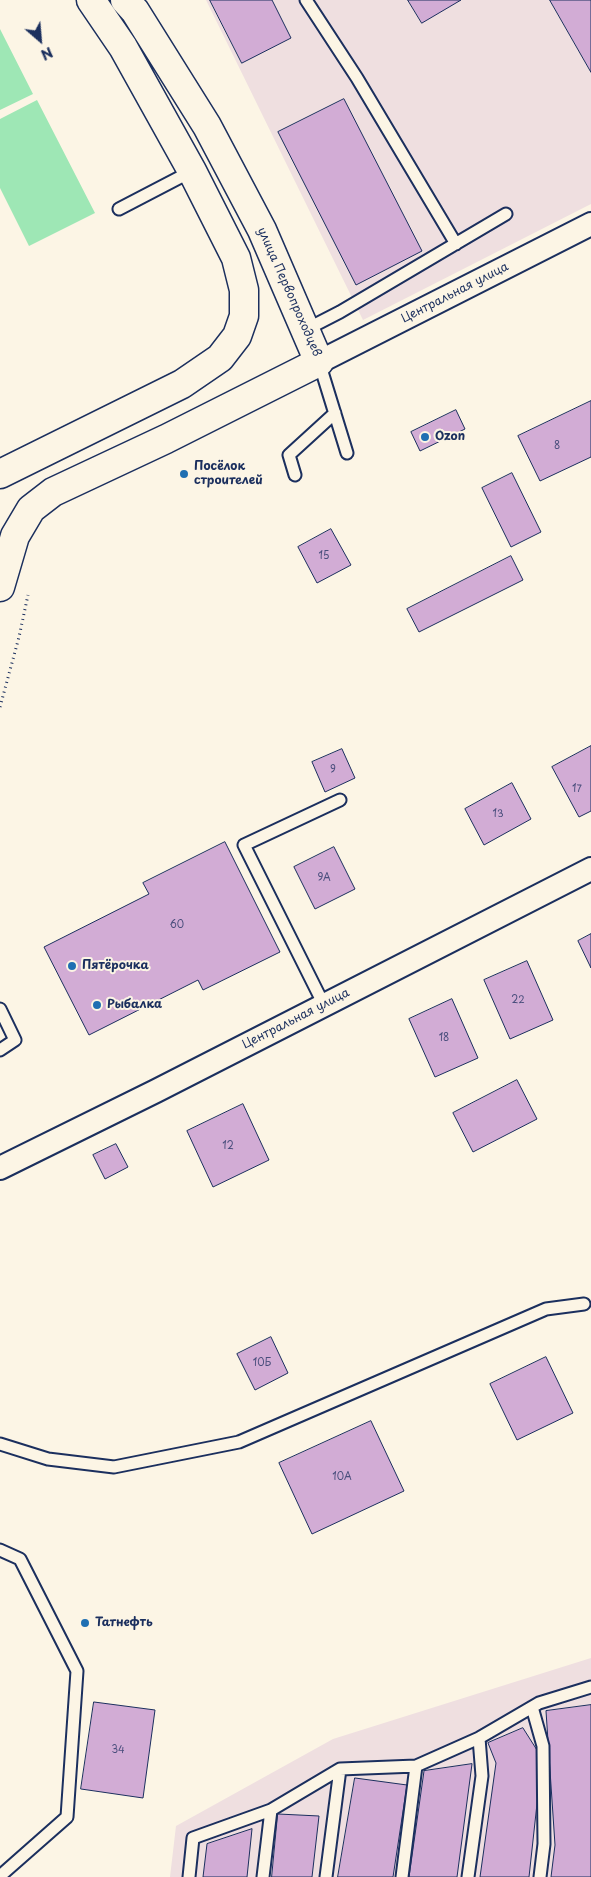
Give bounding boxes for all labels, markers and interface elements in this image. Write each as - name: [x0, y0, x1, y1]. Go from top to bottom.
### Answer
- north arrow: [15, 15, 65, 65]
- text: N: [37, 42, 57, 66]
- street label: улица Первопроходцев: [254, 225, 324, 359]
- street label: Центральная улица: [399, 260, 511, 326]
- place label: Ozon: [435, 430, 465, 444]
- marker: Ozon: [419, 431, 431, 443]
- house number: 8: [554, 440, 560, 452]
- place label: Посёлок строителей: [194, 460, 263, 488]
- marker: Посёлок строителей: [178, 468, 190, 480]
- house number: 15: [319, 550, 329, 562]
- house number: 9: [330, 764, 336, 776]
- house number: 17: [572, 783, 582, 795]
- house number: 13: [492, 808, 504, 820]
- house number: 9А: [317, 872, 331, 884]
- house number: 60: [170, 919, 184, 931]
- place label: Пятёрочка: [82, 959, 149, 973]
- marker: Пятёрочка: [66, 960, 78, 972]
- street label: Центральная улица: [240, 986, 352, 1052]
- house number: 22: [511, 994, 525, 1006]
- place label: Рыбалка: [107, 998, 162, 1012]
- marker: Рыбалка: [91, 999, 103, 1011]
- house number: 18: [439, 1032, 449, 1044]
- house number: 12: [222, 1140, 234, 1152]
- house number: 10Б: [253, 1357, 271, 1369]
- house number: 10А: [332, 1471, 352, 1483]
- place label: Татнефть: [95, 1616, 153, 1630]
- marker: Татнефть: [79, 1617, 91, 1629]
- house number: 34: [111, 1744, 125, 1756]

